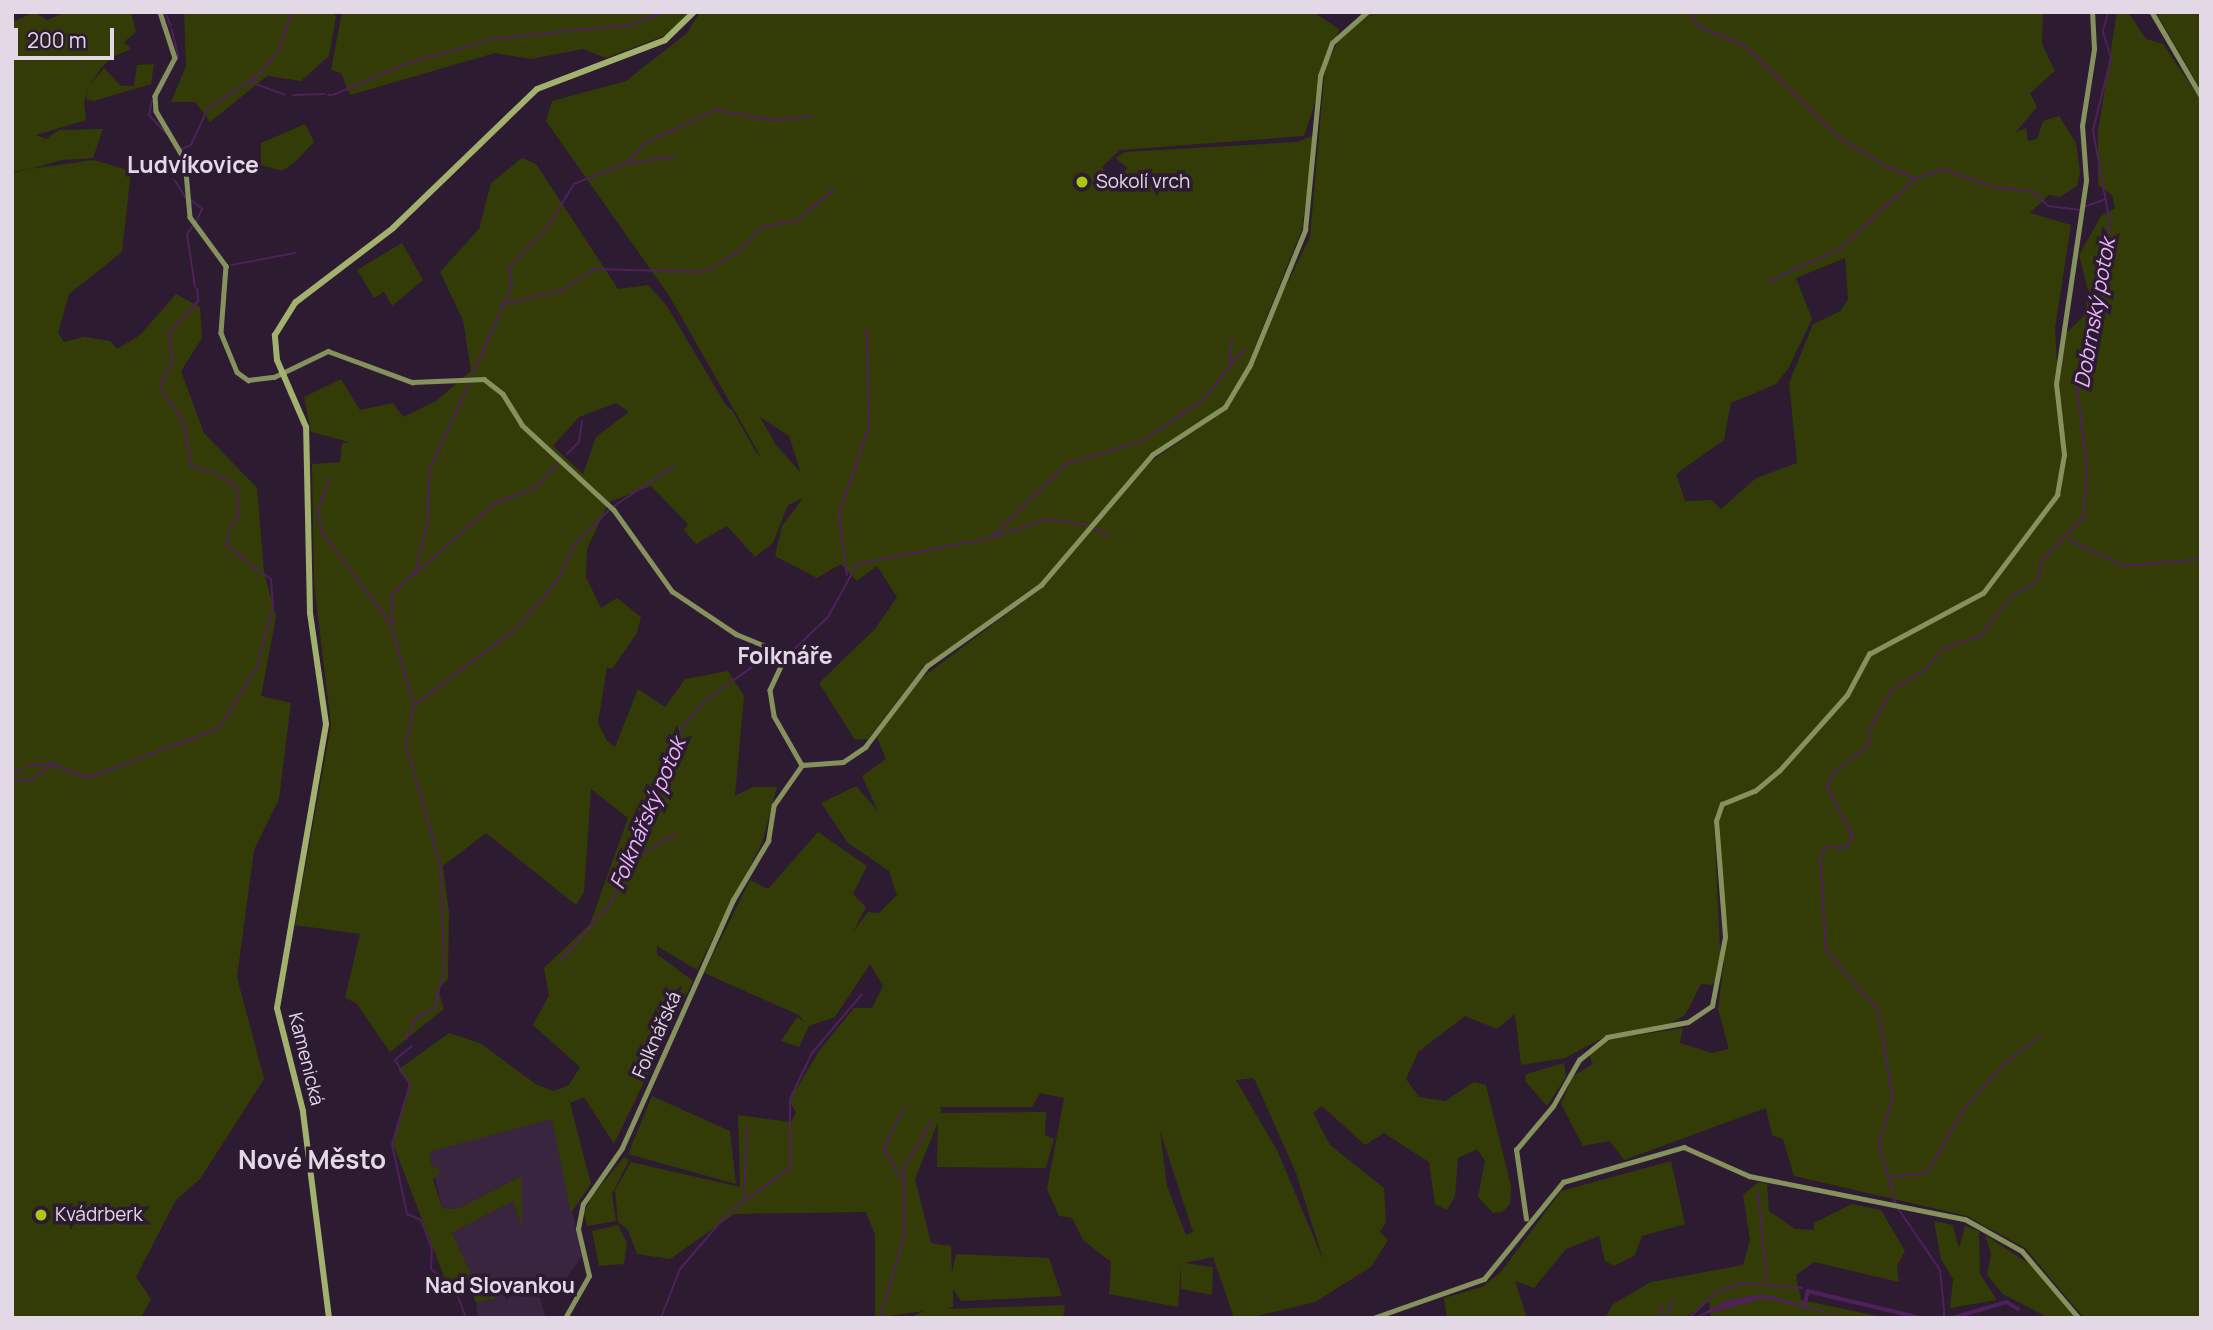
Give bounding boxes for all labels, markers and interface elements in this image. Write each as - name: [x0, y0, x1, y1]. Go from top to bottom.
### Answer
- scale bar: [18, 14, 117, 58]
- text: 200 m: [27, 26, 87, 54]
- district label: Ludvíkovice: [127, 150, 259, 178]
- place label: Sokolí vrch: [1096, 171, 1190, 193]
- marker: Sokolí vrch: [1074, 174, 1090, 190]
- water label: Dobrnský potok: [2068, 236, 2120, 390]
- district label: Folknáře: [737, 641, 833, 669]
- water label: Folknářský potok: [604, 734, 690, 892]
- street label: Folknářská: [628, 988, 686, 1082]
- street label: Kamenická: [283, 1010, 329, 1108]
- district label: Nové Město: [238, 1144, 386, 1176]
- place label: Kvádrberk: [55, 1204, 143, 1226]
- marker: Kvádrberk: [33, 1207, 49, 1223]
- district label: Nad Slovankou: [425, 1272, 575, 1298]

